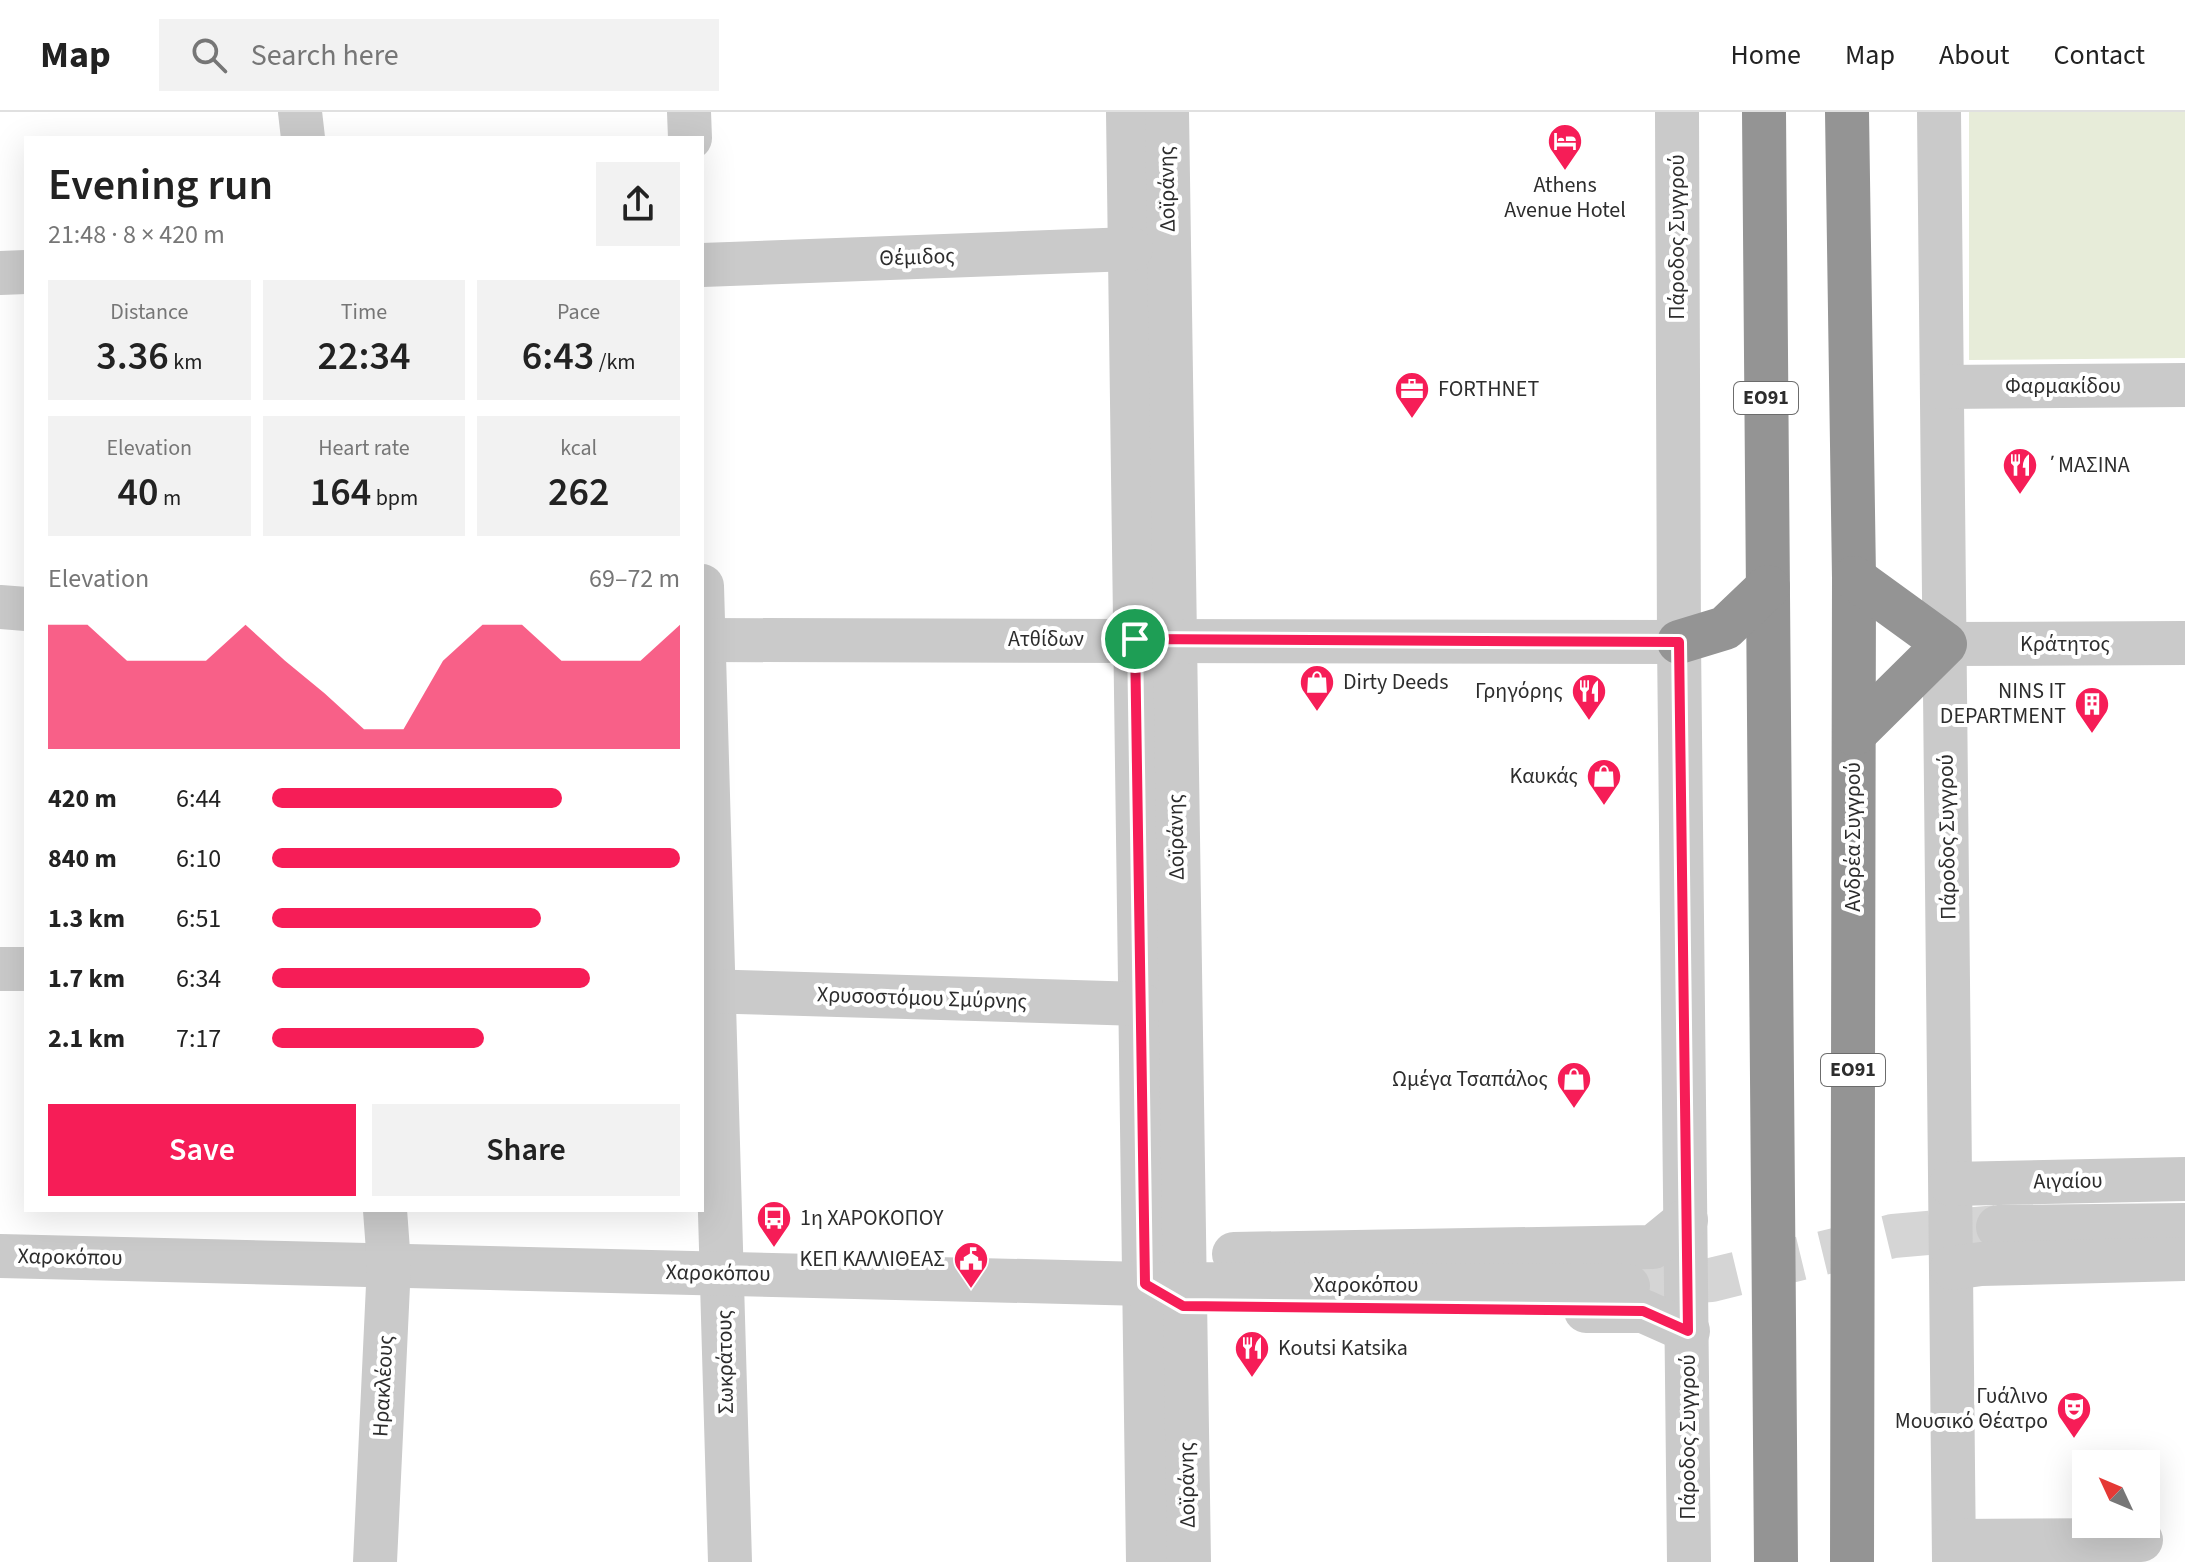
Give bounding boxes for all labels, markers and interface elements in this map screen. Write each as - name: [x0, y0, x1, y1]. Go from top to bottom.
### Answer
- search box: [159, 19, 719, 91]
- text: Map: [40, 28, 111, 82]
- icon: search: [187, 33, 231, 77]
- text: Search here: [251, 34, 399, 77]
- text: Home: [1730, 35, 1801, 75]
- text: Map: [1845, 35, 1895, 75]
- text: About: [1939, 35, 2010, 75]
- text: Contact: [2054, 35, 2145, 75]
- hotel icon: Athens Avenue Hotel: [1546, 122, 1584, 172]
- street label: Δοϊράνης: [1150, 145, 1184, 233]
- text: Evening run: [48, 154, 273, 217]
- street label: Πάροδος Συγγρού: [1661, 154, 1693, 320]
- button: share: [596, 162, 680, 246]
- place label: Athens Avenue Hotel: [1504, 169, 1626, 226]
- text: 21:48 · 8 × 420 m: [48, 216, 225, 253]
- street label: Θέμιδος: [879, 240, 955, 274]
- text: Distance: [110, 296, 188, 328]
- text: Time: [341, 296, 387, 328]
- text: Pace: [557, 296, 600, 328]
- text: 3.36: [96, 328, 169, 385]
- text: 22:34: [317, 328, 411, 385]
- text: 6:43: [522, 328, 594, 385]
- text: km: [169, 346, 202, 378]
- text: /km: [594, 346, 636, 378]
- office icon: FORTHNET: [1393, 370, 1431, 420]
- street label: Φαρμακίδου: [2005, 370, 2121, 402]
- place label: FORTHNET: [1438, 373, 1539, 405]
- road number: ΕΟ91: [1734, 382, 1798, 414]
- text: Elevation: [106, 432, 192, 464]
- text: Heart rate: [318, 432, 410, 464]
- text: kcal: [560, 432, 597, 464]
- restaurant icon: ΄ΜΑΣΙΝΑ: [2001, 446, 2039, 496]
- place label: ΄ΜΑΣΙΝΑ: [2046, 449, 2130, 481]
- text: 40: [117, 464, 159, 521]
- text: 164: [310, 464, 371, 521]
- text: 262: [548, 464, 609, 521]
- text: m: [159, 482, 181, 514]
- text: bpm: [371, 482, 418, 514]
- text: Elevation: [48, 560, 149, 597]
- text: 69–72 m: [589, 560, 680, 597]
- pin: [1101, 605, 1169, 673]
- icon: arrive: [1113, 617, 1157, 661]
- street label: Ατθίδων: [1008, 623, 1084, 655]
- street label: Κράτητος: [2020, 628, 2110, 660]
- shop icon: Dirty Deeds: [1298, 663, 1336, 713]
- place label: Dirty Deeds: [1343, 666, 1448, 698]
- restaurant icon: Γρηγόρης: [1570, 672, 1608, 722]
- place label: Γρηγόρης: [1475, 675, 1563, 707]
- place label: NINS IT DEPARTMENT: [1940, 675, 2066, 732]
- building icon: NINS IT DEPARTMENT: [2073, 685, 2111, 735]
- street label: Πάροδος Συγγρού: [1930, 754, 1964, 920]
- shop icon: Καυκάς: [1585, 757, 1623, 807]
- place label: Καυκάς: [1510, 760, 1578, 792]
- street label: Ανδρέα Συγγρού: [1837, 762, 1869, 912]
- text: 420 m: [48, 780, 117, 817]
- text: 6:44: [176, 780, 221, 817]
- street label: Δοϊράνης: [1159, 793, 1193, 881]
- text: 840 m: [48, 840, 117, 877]
- text: 6:10: [176, 840, 221, 877]
- text: 1.3 km: [48, 900, 125, 937]
- text: 6:51: [176, 900, 221, 937]
- text: 1.7 km: [48, 960, 125, 997]
- text: 6:34: [176, 960, 221, 997]
- street label: Χρυσοστόμου Σμύρνης: [816, 978, 1028, 1018]
- text: 2.1 km: [48, 1020, 125, 1057]
- text: 7:17: [176, 1020, 221, 1057]
- road number: ΕΟ91: [1821, 1054, 1885, 1086]
- shop icon: Ωμέγα Τσαπάλος: [1555, 1060, 1593, 1110]
- place label: Ωμέγα Τσαπάλος: [1392, 1063, 1548, 1095]
- button: Save: [48, 1104, 356, 1196]
- button: Share: [372, 1104, 680, 1196]
- street label: Αιγαίου: [2033, 1164, 2103, 1198]
- bus stop icon: 1η ΧΑΡΟΚΟΠΟΥ: [755, 1199, 793, 1249]
- place label: 1η ΧΑΡΟΚΟΠΟΥ: [800, 1202, 944, 1234]
- street label: Χαροκόπου: [17, 1240, 123, 1274]
- public building icon: ΚΕΠ ΚΑΛΛΙΘΕΑΣ: [952, 1240, 990, 1290]
- place label: ΚΕΠ ΚΑΛΛΙΘΕΑΣ: [799, 1243, 945, 1275]
- street label: Χαροκόπου: [665, 1256, 771, 1290]
- street label: Χαροκόπου: [1314, 1269, 1418, 1301]
- street label: Σωκράτους: [708, 1310, 742, 1414]
- restaurant icon: Koutsi Katsika: [1233, 1329, 1271, 1379]
- place label: Koutsi Katsika: [1278, 1332, 1408, 1364]
- street label: Ηρακλέους: [364, 1334, 402, 1438]
- street label: Πάροδος Συγγρού: [1672, 1354, 1704, 1520]
- place label: Γυάλινο Μουσικό Θέατρο: [1895, 1380, 2048, 1437]
- theatre icon: Γυάλινο Μουσικό Θέατρο: [2055, 1390, 2093, 1440]
- street label: Δοϊράνης: [1170, 1441, 1204, 1529]
- north arrow: [2072, 1450, 2160, 1538]
- map controls: [2072, 1450, 2160, 1538]

